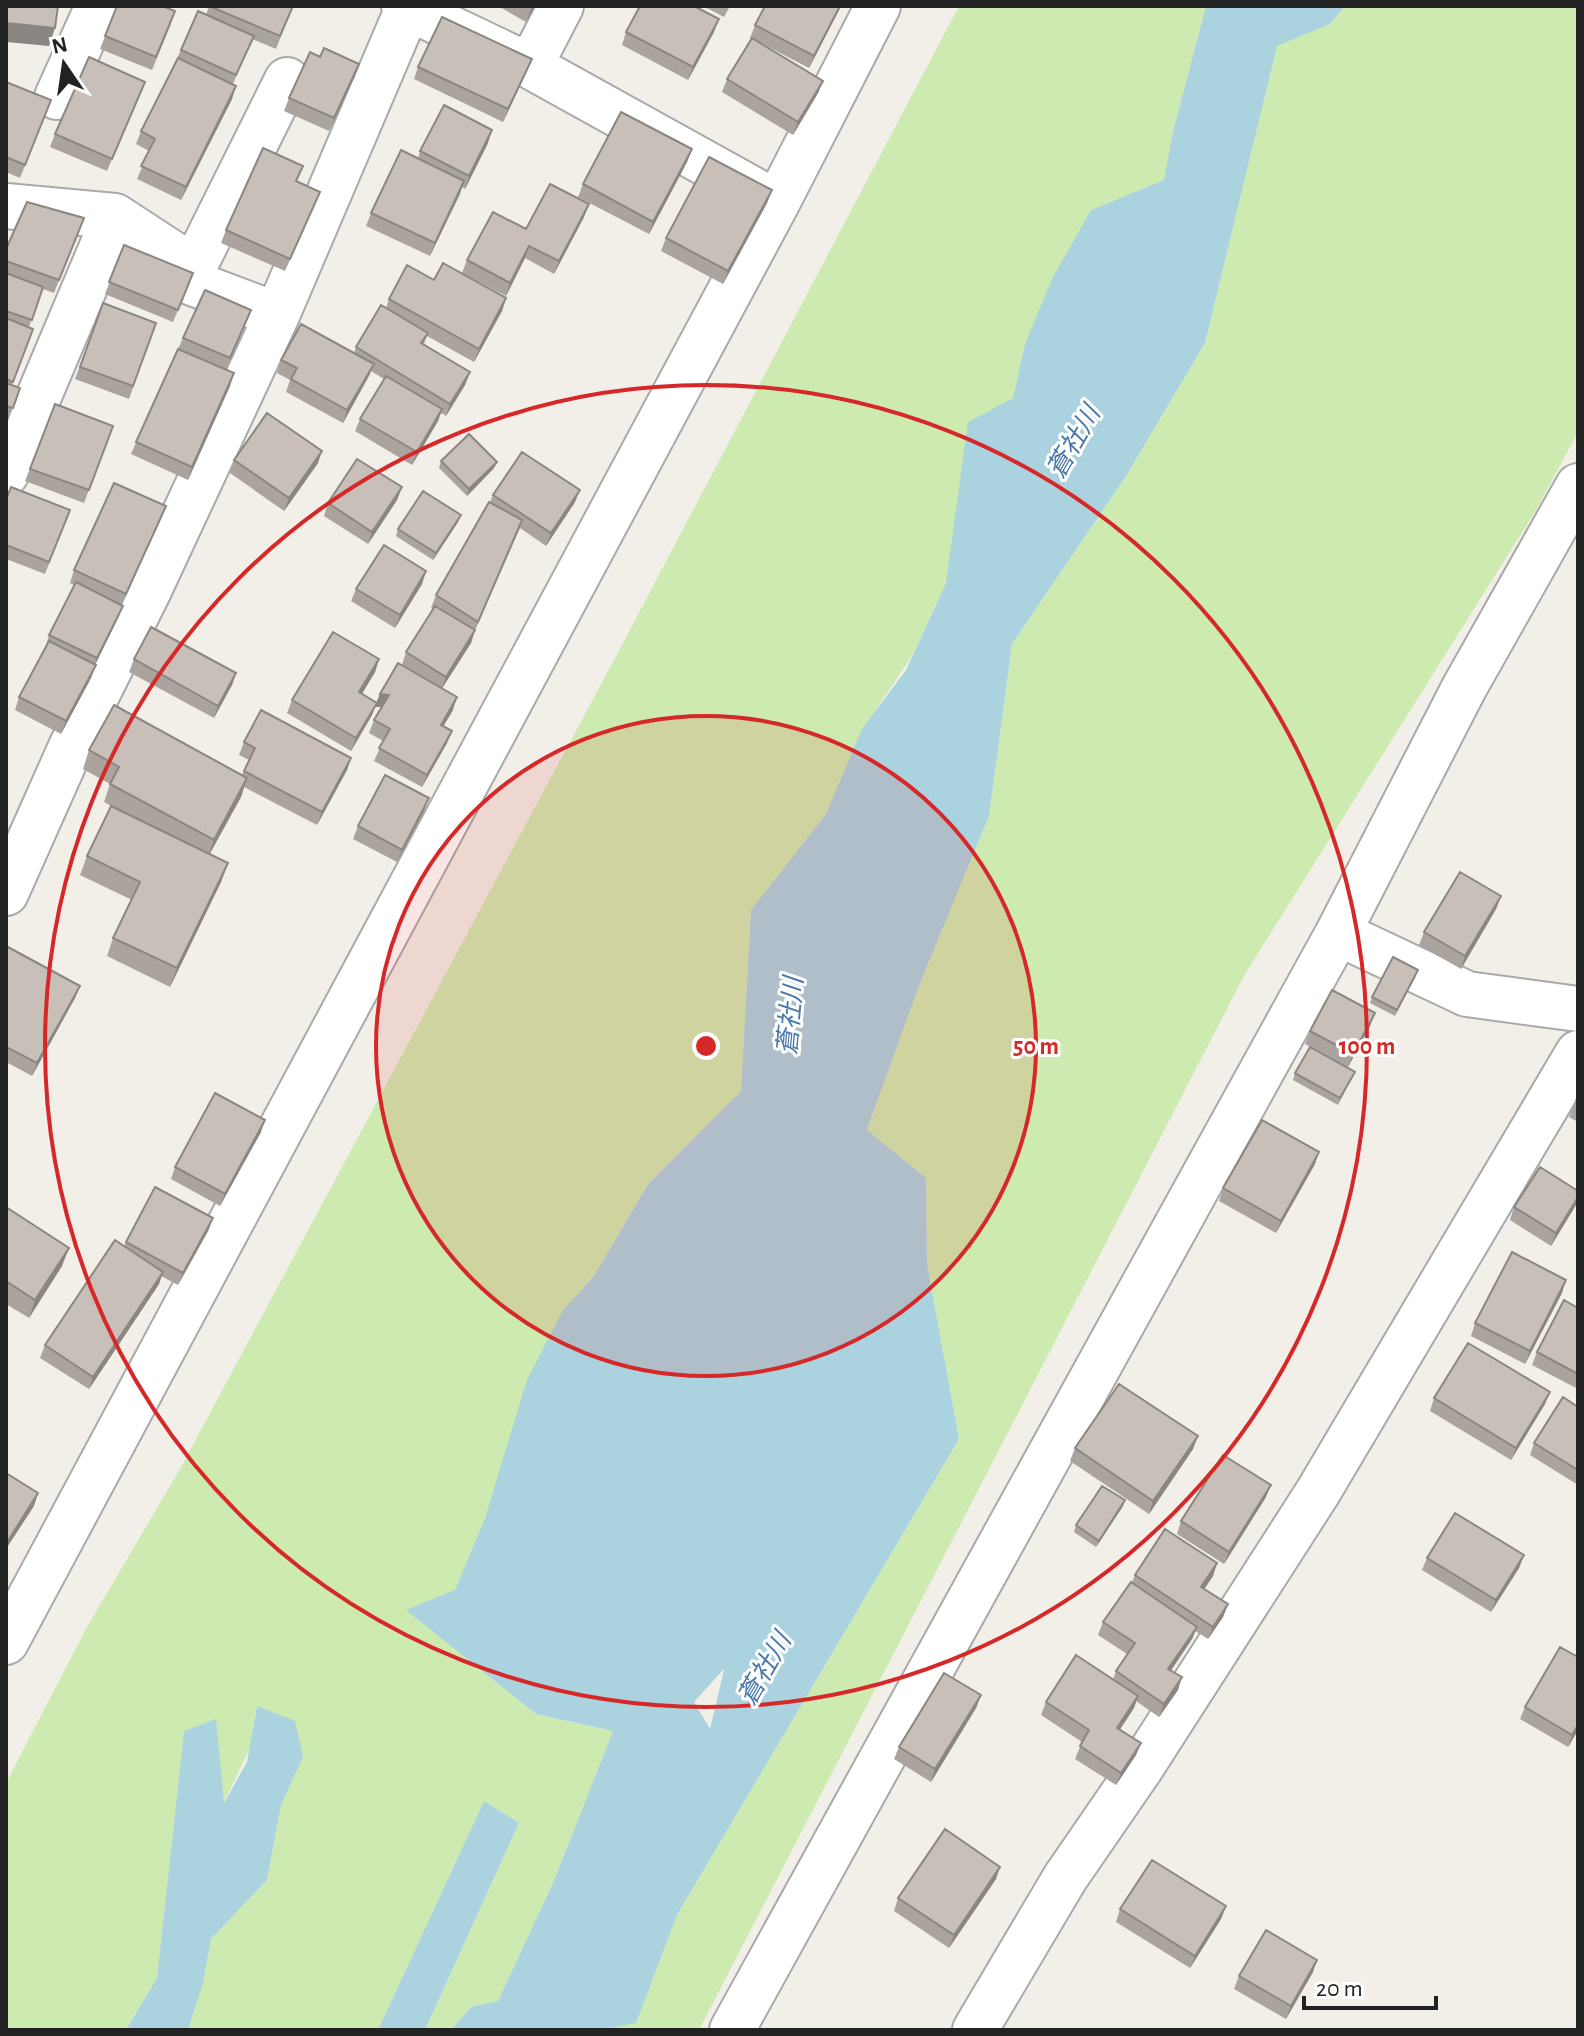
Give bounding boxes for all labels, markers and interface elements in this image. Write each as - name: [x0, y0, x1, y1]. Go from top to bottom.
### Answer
- north arrow: [24, 24, 104, 104]
- text: N: [50, 33, 70, 58]
- water label: 蒼社川: [1042, 399, 1106, 482]
- water label: 蒼社川: [774, 973, 808, 1056]
- centre of rings: [692, 1032, 720, 1060]
- text: 50 m: [1013, 1035, 1059, 1059]
- text: 100 m: [1339, 1035, 1395, 1059]
- water label: 蒼社川: [733, 1626, 797, 1709]
- scale bar: [1304, 1960, 1436, 2010]
- text: 20 m: [1316, 1977, 1363, 2001]

